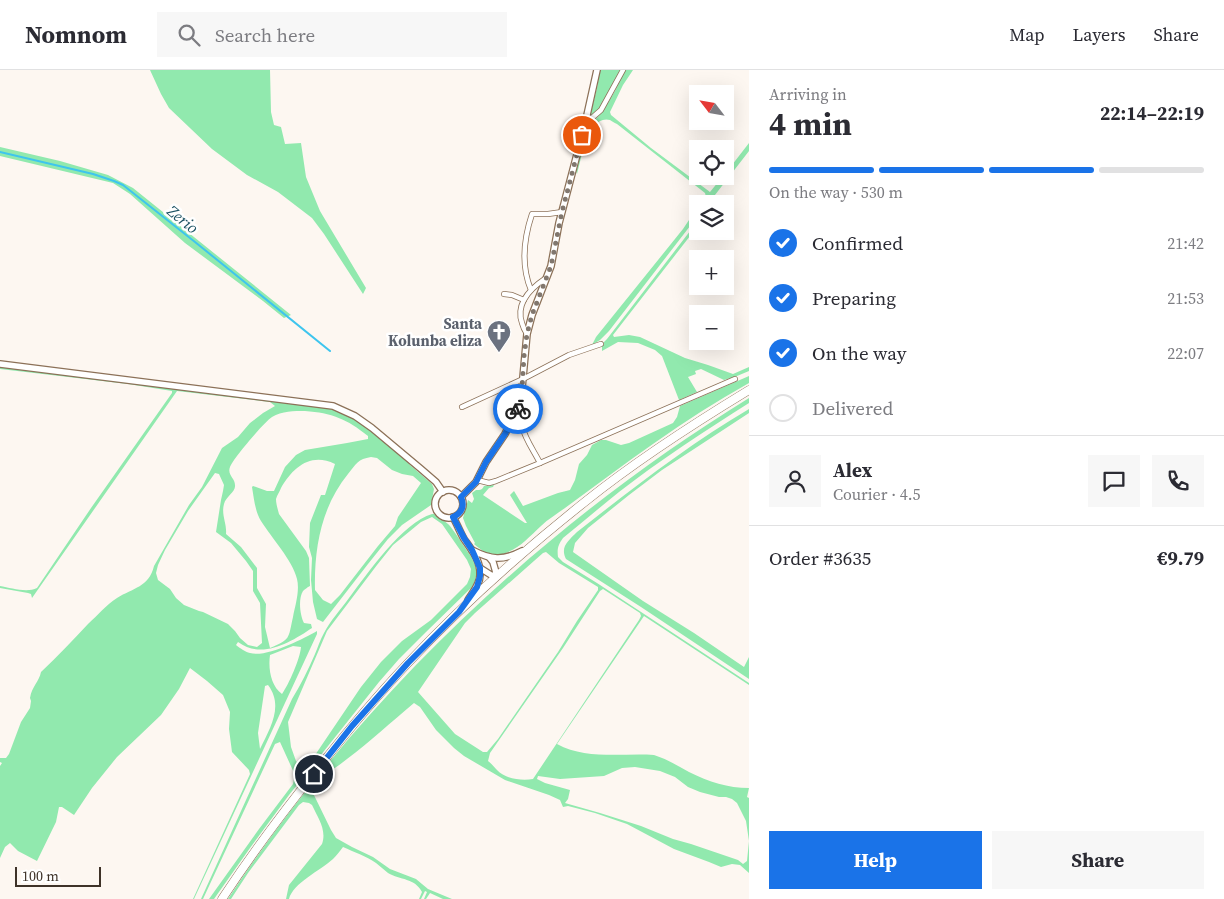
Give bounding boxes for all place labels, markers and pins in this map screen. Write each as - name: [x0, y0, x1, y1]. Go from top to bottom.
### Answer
- pin: [561, 114, 603, 156]
- place label: Santa Kolunba eliza: [388, 313, 483, 351]
- church icon: Santa Kolunba eliza: [486, 319, 512, 353]
- pin: [293, 753, 335, 795]

